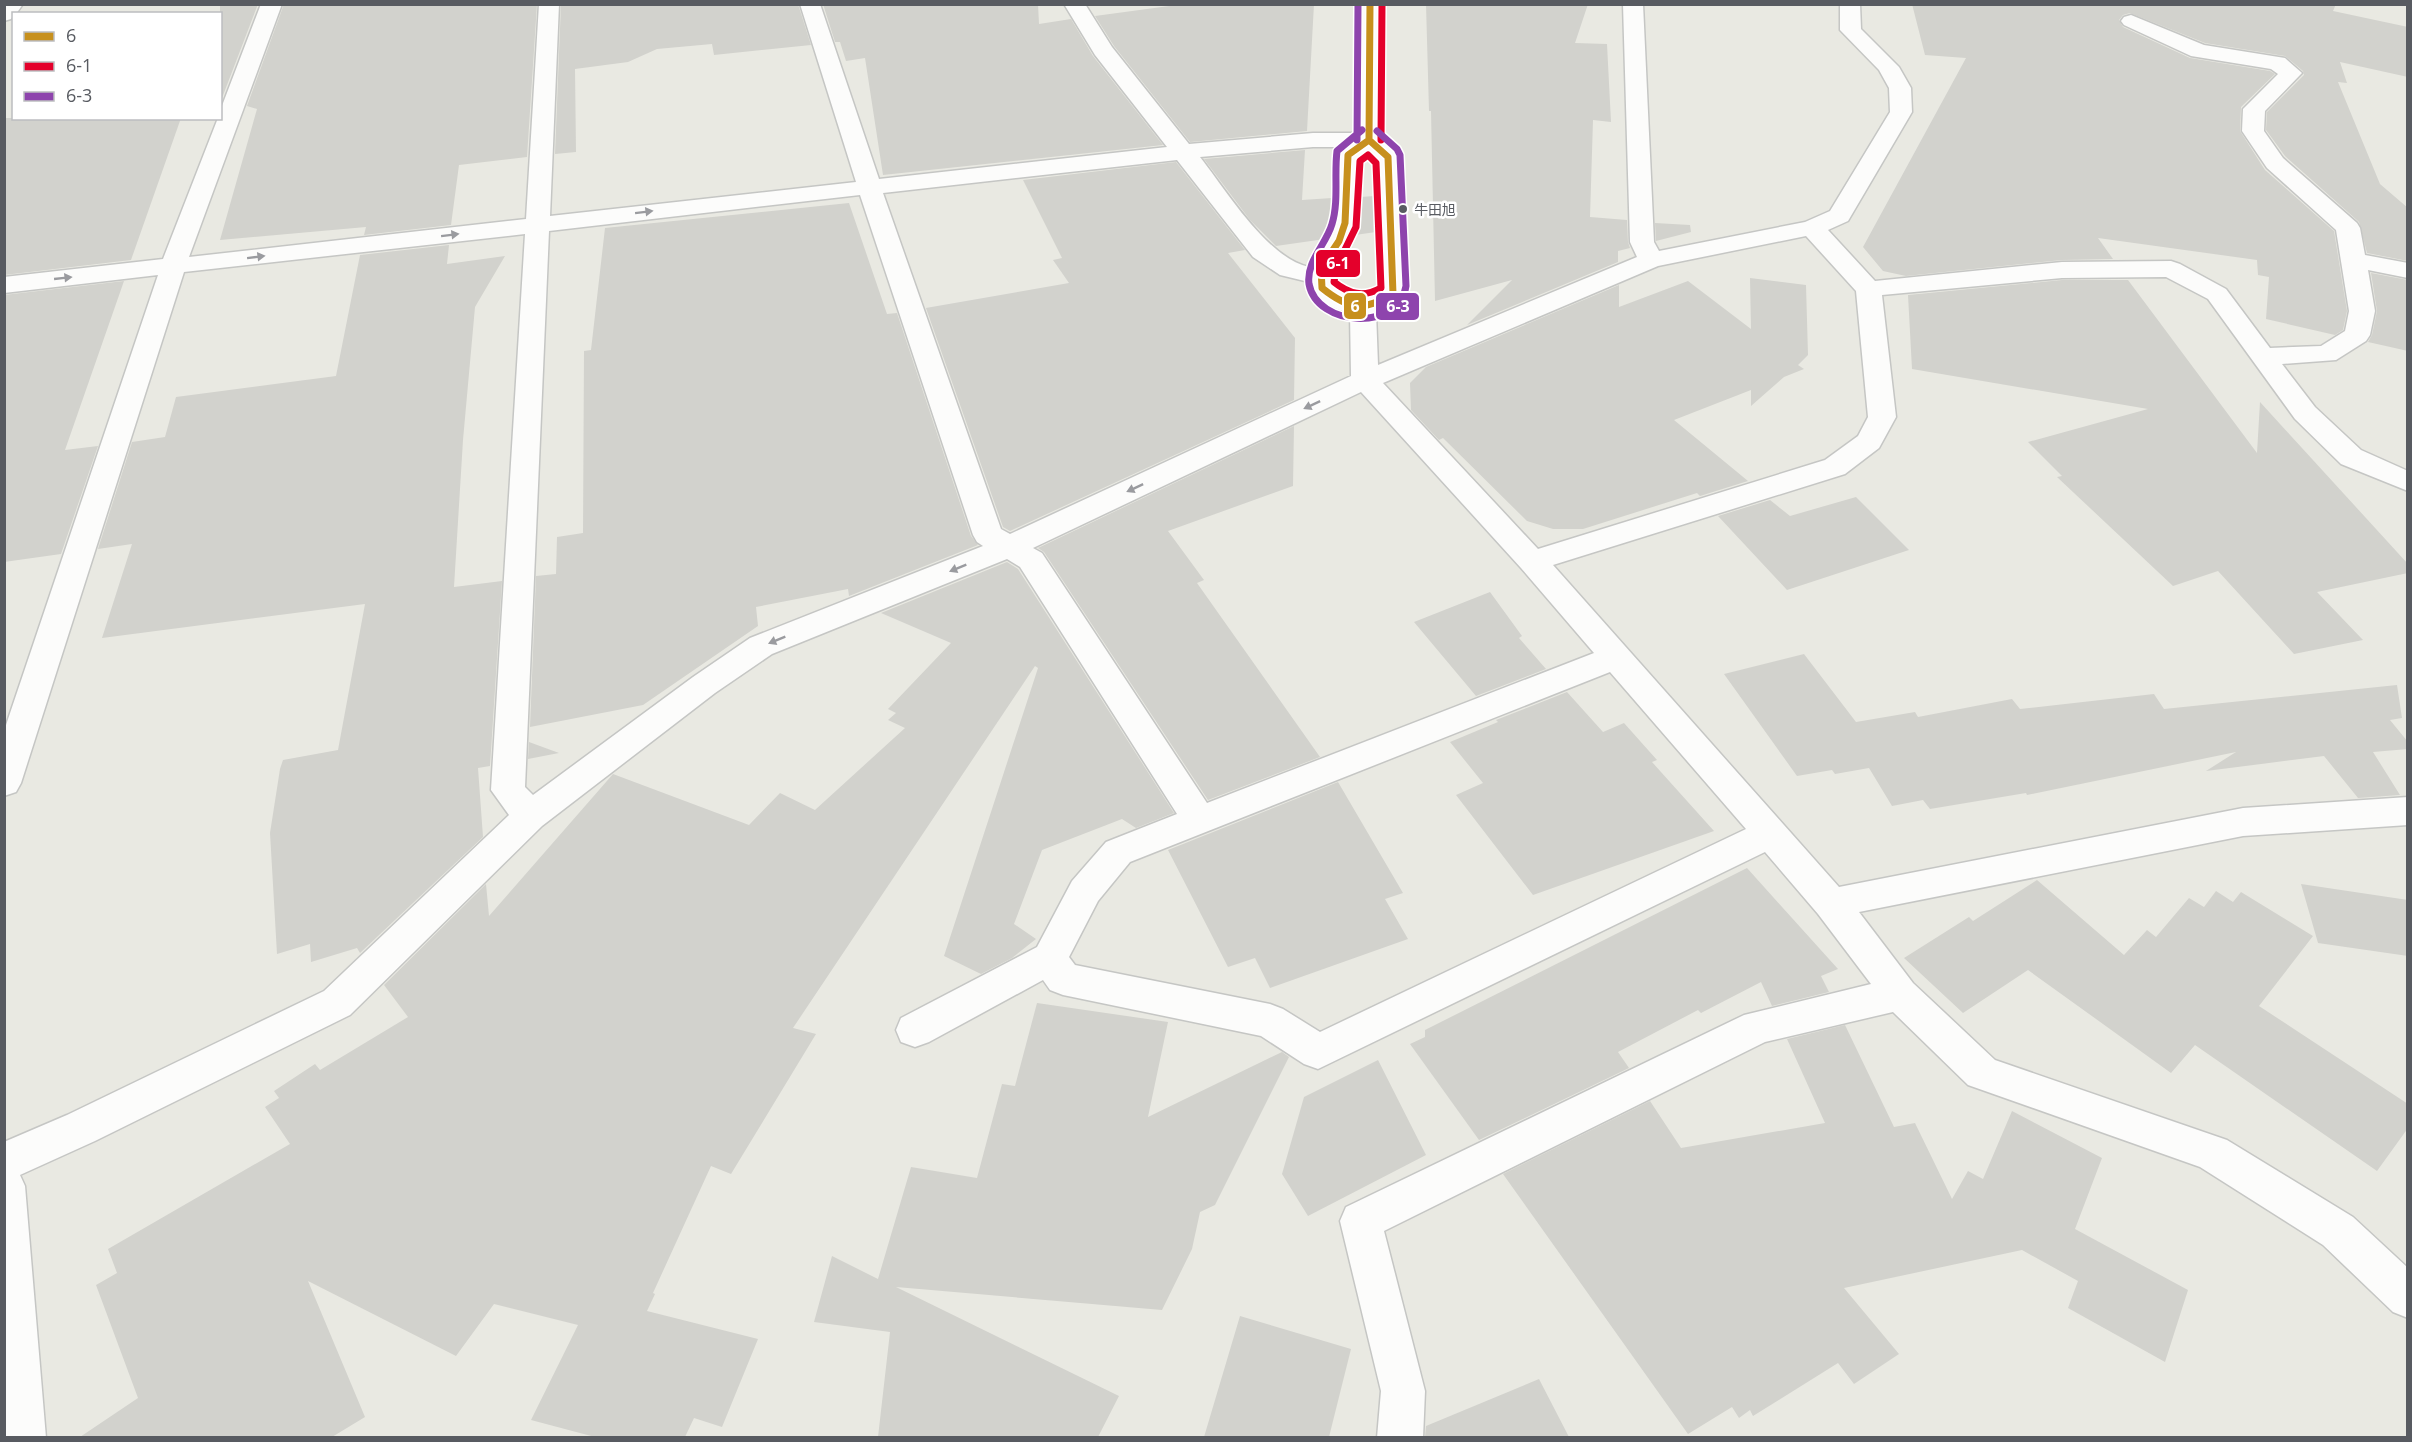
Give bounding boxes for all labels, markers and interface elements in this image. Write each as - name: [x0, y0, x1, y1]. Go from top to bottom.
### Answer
- legend: [12, 12, 222, 120]
- text: 6: [66, 23, 76, 47]
- text: 6-1: [66, 53, 92, 77]
- text: 6-3: [66, 83, 92, 107]
- place label: 牛田旭: [1414, 200, 1456, 219]
- marker: 牛田旭: [1397, 203, 1409, 215]
- one-way arrow: [634, 207, 653, 217]
- one-way arrow: [441, 230, 460, 239]
- line badge: 6-1: [1315, 249, 1361, 278]
- one-way arrow: [247, 252, 266, 262]
- text: 6-1: [1326, 252, 1350, 274]
- one-way arrow: [53, 274, 72, 283]
- line badge: 6: [1343, 292, 1367, 320]
- line badge: 6-3: [1375, 292, 1420, 321]
- text: 6: [1350, 295, 1360, 317]
- text: 6-3: [1386, 295, 1410, 317]
- one-way arrow: [1303, 400, 1320, 409]
- one-way arrow: [1127, 483, 1144, 492]
- one-way arrow: [948, 563, 966, 573]
- one-way arrow: [767, 635, 785, 645]

